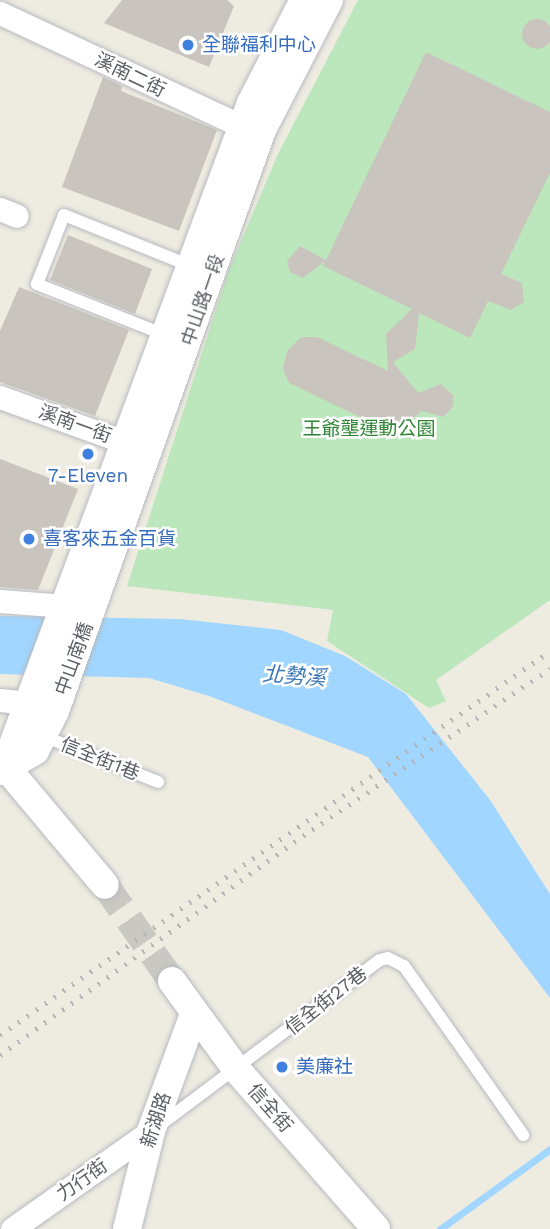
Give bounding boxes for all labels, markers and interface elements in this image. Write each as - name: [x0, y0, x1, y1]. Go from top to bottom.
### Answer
- place label: 全聯福利中心: [202, 34, 316, 56]
- marker: 全聯福利中心: [180, 37, 196, 53]
- street label: 溪南二街: [91, 48, 169, 102]
- street label: 中山路一段: [177, 251, 229, 349]
- street label: 溪南一街: [35, 400, 115, 448]
- park label: 王爺壟運動公園: [303, 418, 435, 440]
- marker: 7-Eleven: [80, 446, 96, 462]
- place label: 7-Eleven: [48, 465, 128, 487]
- place label: 喜客來五金百貨: [43, 528, 176, 550]
- marker: 喜客來五金百貨: [21, 531, 37, 547]
- street label: 中山南橋: [50, 619, 98, 699]
- water label: 北勢溪: [262, 661, 326, 691]
- street label: 信全街1巷: [57, 733, 143, 785]
- street label: 信全街27巷: [281, 962, 371, 1040]
- place label: 美廉社: [296, 1056, 353, 1078]
- marker: 美廉社: [274, 1059, 290, 1075]
- street label: 信全街: [243, 1079, 297, 1137]
- street label: 新湖路: [136, 1089, 176, 1151]
- street label: 力行街: [52, 1154, 112, 1206]

